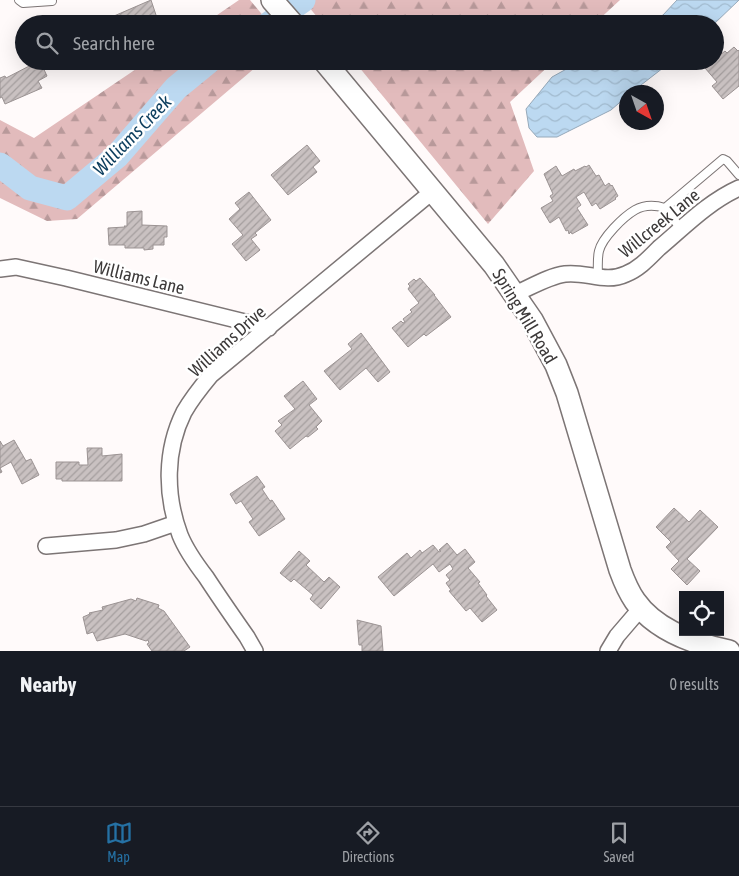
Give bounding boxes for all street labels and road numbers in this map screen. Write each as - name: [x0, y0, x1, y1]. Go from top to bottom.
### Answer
- street label: Willcreek Lane: [615, 184, 703, 262]
- street label: Williams Lane: [91, 256, 187, 298]
- street label: Spring Mill Road: [488, 265, 562, 367]
- street label: Williams Drive: [184, 301, 270, 381]

